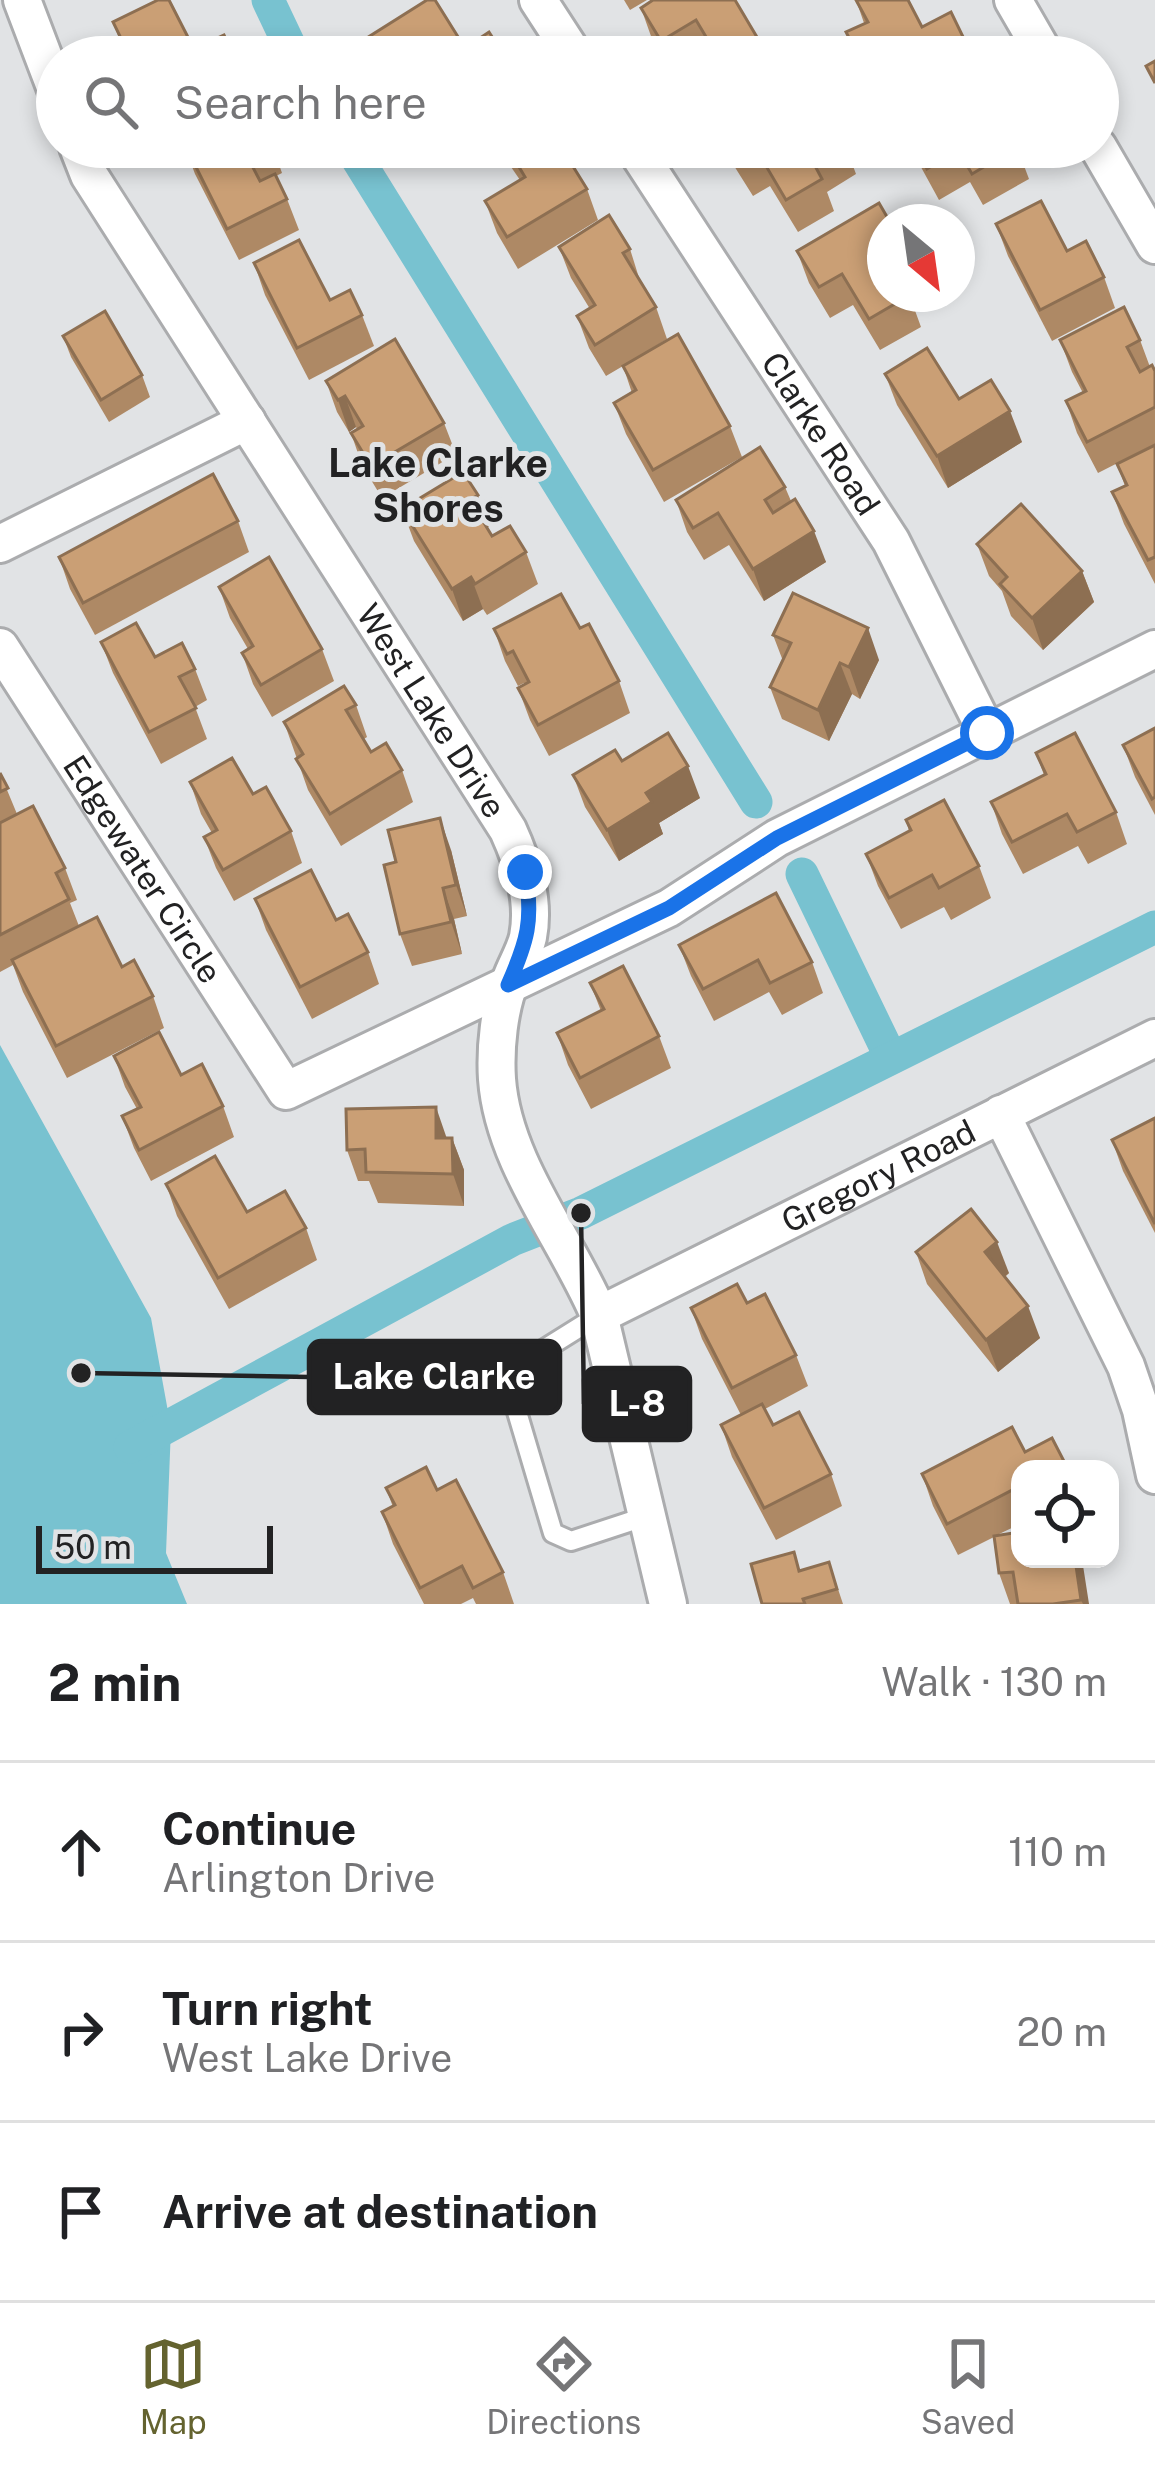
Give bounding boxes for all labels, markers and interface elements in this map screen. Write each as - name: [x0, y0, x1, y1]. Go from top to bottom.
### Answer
- search box: [36, 36, 1119, 168]
- icon: search: [78, 69, 144, 135]
- text: Search here: [174, 76, 427, 129]
- north arrow: [867, 204, 975, 312]
- street label: Clarke Road: [754, 345, 888, 522]
- district label: Lake Clarke Shores: [328, 440, 548, 531]
- street label: West Lake Drive: [349, 597, 514, 824]
- route start: [960, 706, 1014, 760]
- street label: Edgewater Circle: [56, 748, 230, 990]
- route end: [498, 845, 552, 899]
- street label: Gregory Road: [775, 1112, 981, 1240]
- callout: Lake Clarke: [309, 1341, 560, 1413]
- text: Lake Clarke: [333, 1355, 535, 1397]
- callout: L-8: [584, 1368, 690, 1440]
- text: L-8: [608, 1382, 666, 1424]
- map controls: [1011, 1460, 1119, 1568]
- button: locate: [1011, 1460, 1119, 1568]
- scale bar: [36, 1520, 273, 1573]
- text: 50 m: [54, 1528, 132, 1566]
- text: 2 min: [48, 1653, 182, 1712]
- text: Walk · 130 m: [882, 1659, 1107, 1705]
- text: Continue: [162, 1802, 356, 1855]
- icon: ahead: [48, 1819, 114, 1885]
- text: 110 m: [1008, 1829, 1107, 1875]
- text: Arlington Drive: [162, 1855, 435, 1901]
- text: Turn right: [162, 1982, 373, 2035]
- icon: right: [48, 1999, 114, 2065]
- text: 20 m: [1017, 2009, 1107, 2055]
- text: West Lake Drive: [162, 2035, 452, 2081]
- icon: arrive: [48, 2179, 114, 2245]
- text: Arrive at destination: [162, 2185, 598, 2238]
- tab: Map: [140, 2331, 207, 2441]
- tab: Directions: [486, 2331, 641, 2441]
- tab: Saved: [921, 2331, 1015, 2441]

